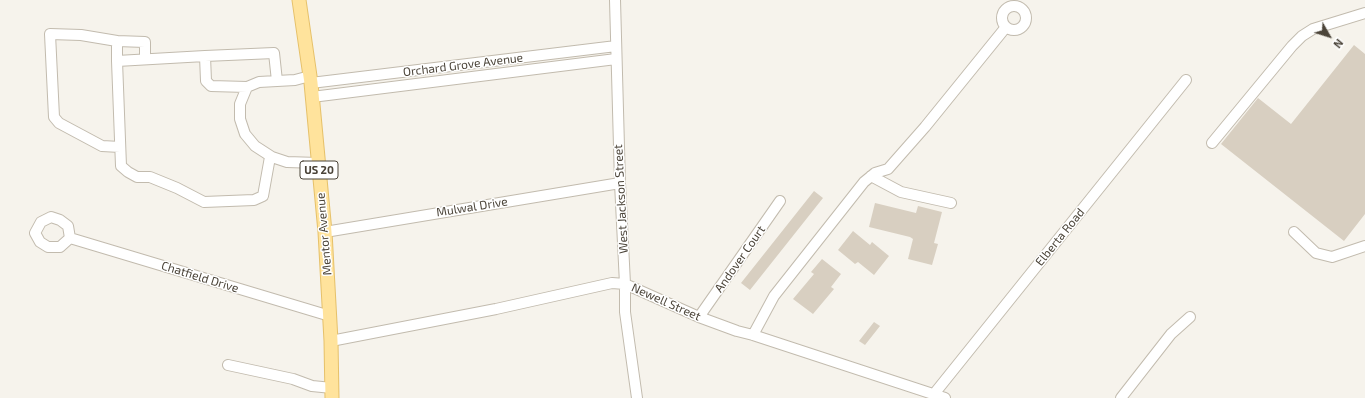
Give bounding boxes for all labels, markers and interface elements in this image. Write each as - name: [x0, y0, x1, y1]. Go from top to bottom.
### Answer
- north arrow: [1309, 16, 1349, 56]
- text: N: [1331, 37, 1346, 51]
- street label: Orchard Grove Avenue: [402, 50, 524, 80]
- street label: West Jackson Street: [611, 144, 631, 254]
- road number: US 20: [300, 161, 338, 179]
- street label: Mentor Avenue: [313, 192, 335, 276]
- street label: Mulwal Drive: [435, 194, 509, 220]
- street label: Elberta Road: [1032, 205, 1088, 269]
- street label: Andover Court: [712, 223, 768, 295]
- street label: Chatfield Drive: [160, 258, 240, 296]
- street label: Newell Street: [629, 280, 703, 324]

